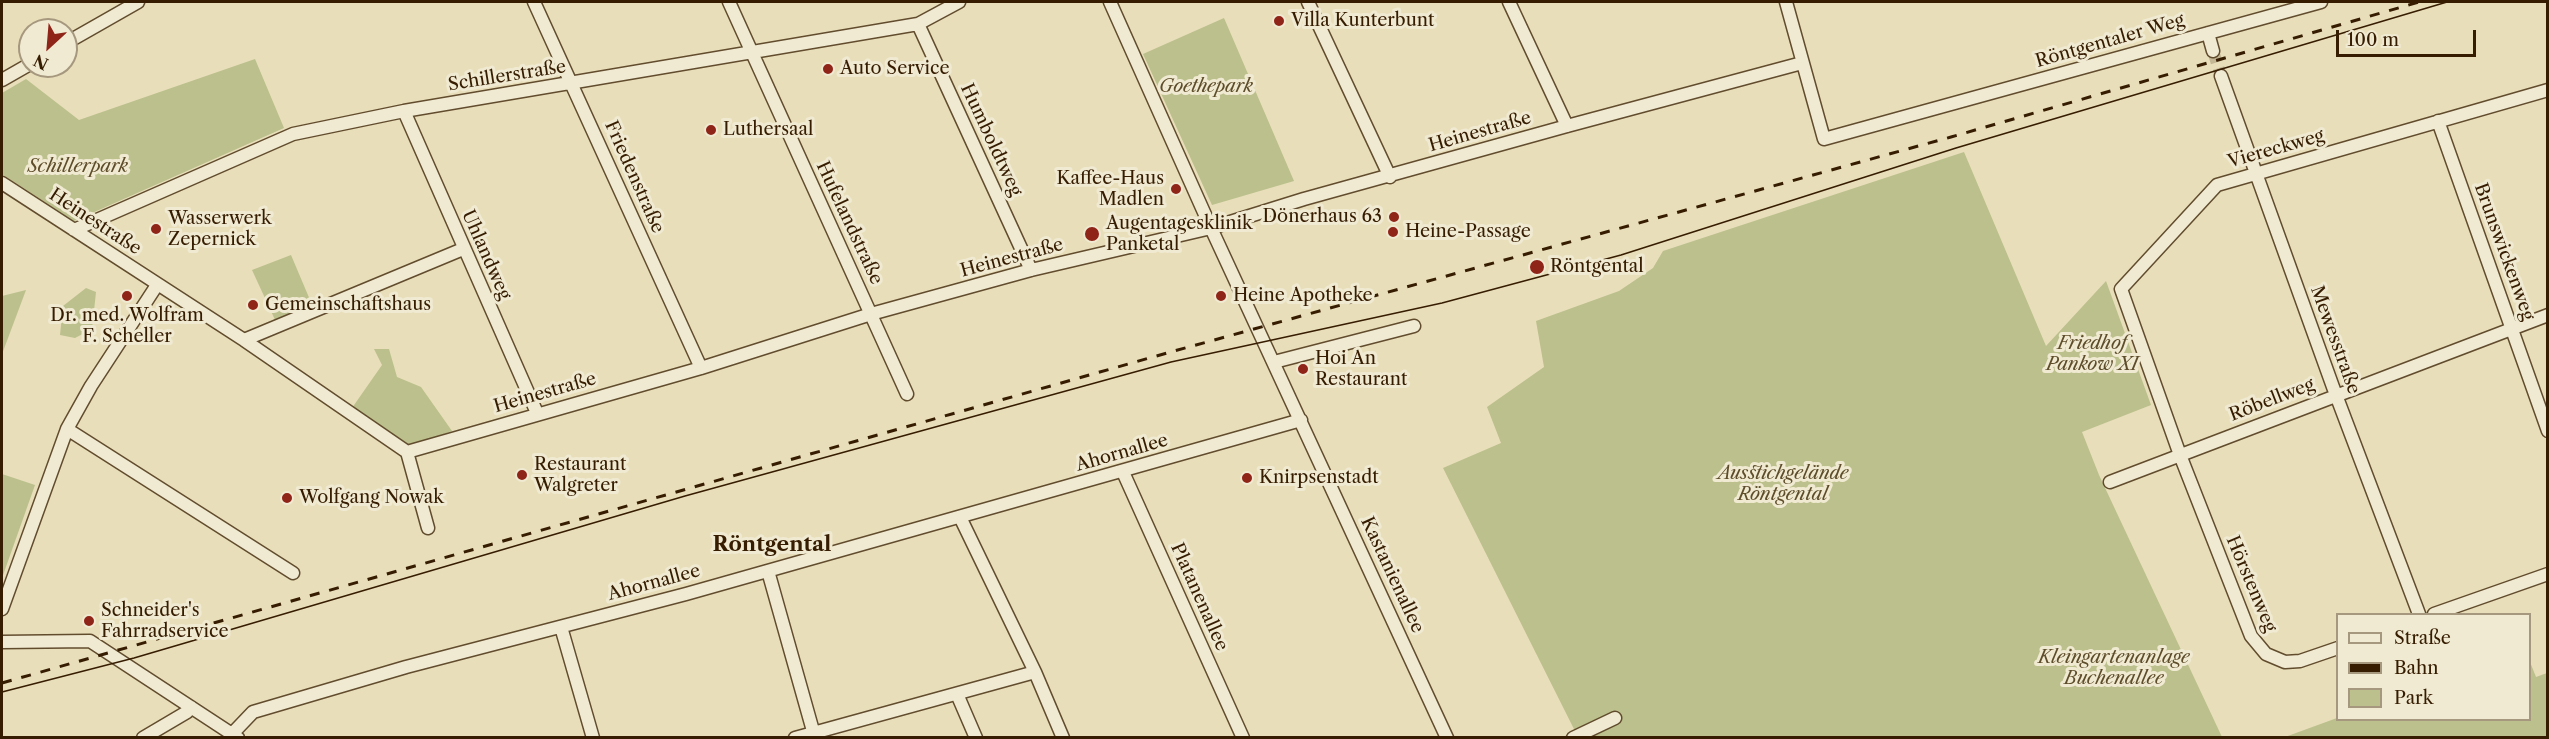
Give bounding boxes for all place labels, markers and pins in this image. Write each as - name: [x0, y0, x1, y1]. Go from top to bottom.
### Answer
- place label: Villa Kunterbunt: [1291, 10, 1434, 32]
- marker: Villa Kunterbunt: [1272, 14, 1286, 28]
- place label: Auto Service: [840, 58, 950, 80]
- marker: Auto Service: [821, 62, 835, 76]
- place label: Luthersaal: [723, 119, 813, 141]
- marker: Luthersaal: [704, 123, 718, 137]
- place label: Kaffee-Haus Madlen: [1056, 168, 1164, 210]
- marker: Kaffee-Haus Madlen: [1169, 182, 1183, 196]
- place label: Dönerhaus 63: [1263, 206, 1382, 228]
- place label: Wasserwerk Zepernick: [168, 208, 271, 250]
- marker: Dönerhaus 63: [1387, 210, 1401, 224]
- place label: Augentagesklinik Panketal: [1106, 213, 1253, 256]
- place label: Heine-Passage: [1405, 221, 1531, 243]
- marker: Wasserwerk Zepernick: [149, 222, 163, 236]
- marker: Augentagesklinik Panketal: [1083, 225, 1101, 243]
- marker: Heine-Passage: [1386, 225, 1400, 239]
- place label: Röntgental: [1550, 256, 1644, 278]
- marker: Röntgental: [1528, 258, 1546, 276]
- place label: Heine Apotheke: [1233, 285, 1373, 307]
- marker: Dr. med. Wolfram F. Scheller: [120, 289, 134, 303]
- marker: Heine Apotheke: [1214, 289, 1228, 303]
- place label: Gemeinschaftshaus: [265, 294, 431, 316]
- marker: Gemeinschaftshaus: [246, 298, 260, 312]
- place label: Dr. med. Wolfram F. Scheller: [50, 305, 204, 348]
- place label: Hoi An Restaurant: [1315, 348, 1407, 391]
- marker: Hoi An Restaurant: [1296, 362, 1310, 376]
- place label: Restaurant Walgreter: [534, 454, 626, 496]
- place label: Knirpsenstadt: [1259, 467, 1379, 489]
- marker: Restaurant Walgreter: [515, 468, 529, 482]
- marker: Knirpsenstadt: [1240, 471, 1254, 485]
- place label: Wolfgang Nowak: [299, 487, 444, 509]
- marker: Wolfgang Nowak: [280, 491, 294, 505]
- place label: Schneider's Fahrradservice: [101, 600, 229, 642]
- marker: Schneider's Fahrradservice: [82, 614, 96, 628]

